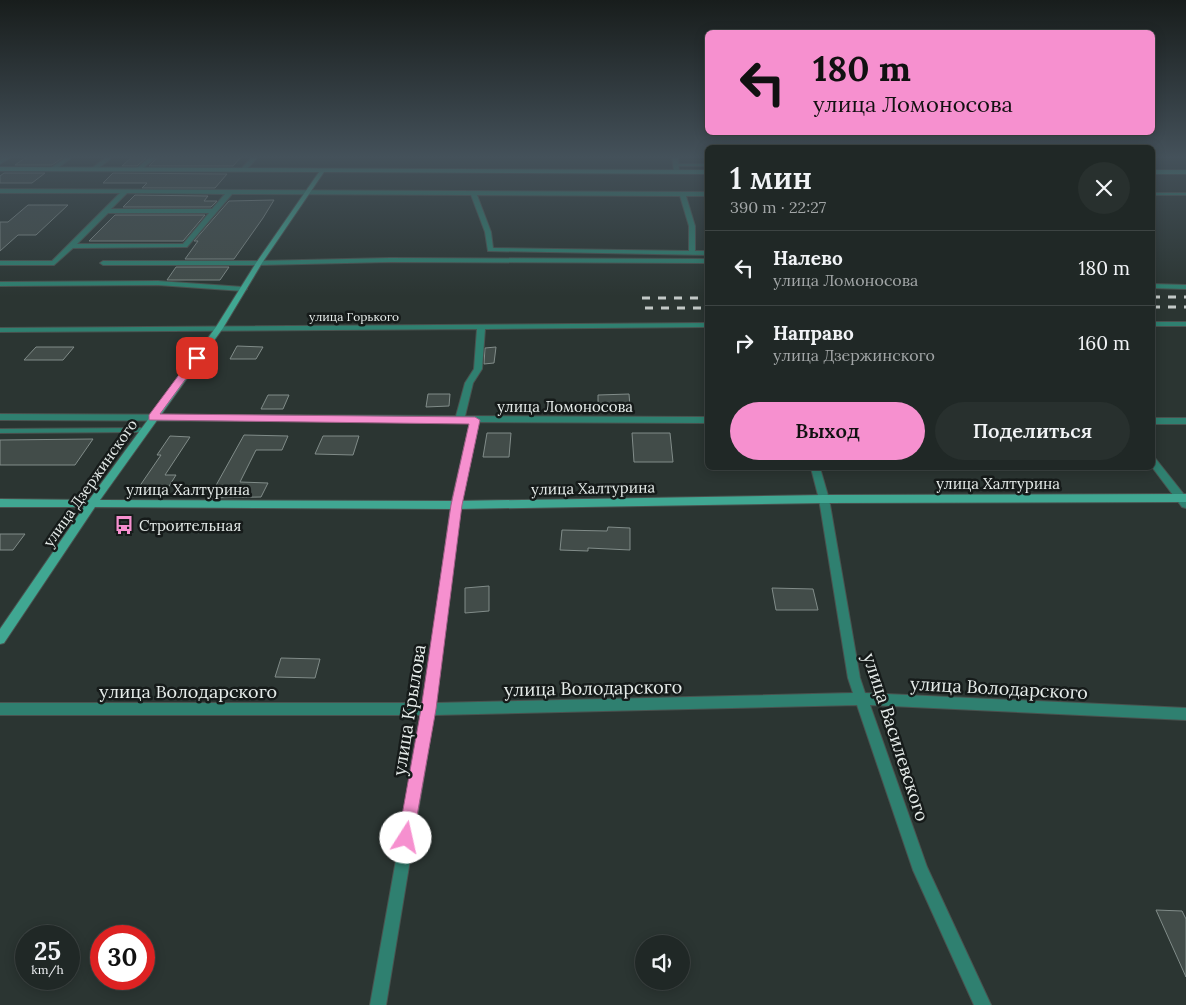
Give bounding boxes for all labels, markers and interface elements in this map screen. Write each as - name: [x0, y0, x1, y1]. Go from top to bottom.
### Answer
- text: 180 m: [813, 46, 911, 91]
- icon: left: [730, 50, 795, 115]
- text: улица Ломоносова: [813, 90, 1013, 118]
- text: 1 мин: [730, 159, 812, 197]
- button: close: [1078, 162, 1130, 214]
- text: 390 m · 22:27: [730, 197, 826, 217]
- text: Налево: [773, 246, 843, 270]
- icon: left: [730, 254, 758, 282]
- text: 180 m: [1079, 256, 1130, 280]
- text: улица Ломоносова: [773, 270, 918, 290]
- street label: улица Горького: [309, 309, 399, 324]
- text: Направо: [773, 321, 854, 345]
- icon: right: [730, 329, 758, 357]
- text: 160 m: [1078, 331, 1130, 355]
- pin: [176, 337, 218, 379]
- icon: arrive: [183, 344, 211, 372]
- text: улица Дзержинского: [773, 345, 935, 365]
- street label: улица Ломоносова: [497, 397, 633, 416]
- button: Выход: [730, 402, 925, 460]
- button: Поделиться: [935, 402, 1130, 460]
- street label: улица Дзержинского: [39, 415, 141, 551]
- street label: улица Халтурина: [936, 474, 1060, 493]
- street label: улица Халтурина: [531, 477, 656, 499]
- street label: улица Халтурина: [126, 480, 250, 499]
- bus stop icon: Строительная: [113, 514, 135, 536]
- place label: Строительная: [139, 516, 241, 535]
- street label: улица Крылова: [387, 643, 431, 777]
- street label: улица Василевского: [858, 650, 934, 824]
- street label: улица Володарского: [909, 672, 1089, 704]
- street label: улица Володарского: [504, 675, 682, 701]
- street label: улица Володарского: [99, 680, 277, 703]
- position arrow: [379, 811, 431, 863]
- speed limit sign: 30: [90, 925, 155, 990]
- text: 25: [34, 935, 61, 967]
- map controls: [635, 935, 690, 990]
- button: sound: [635, 935, 690, 990]
- text: km/h: [31, 962, 64, 977]

